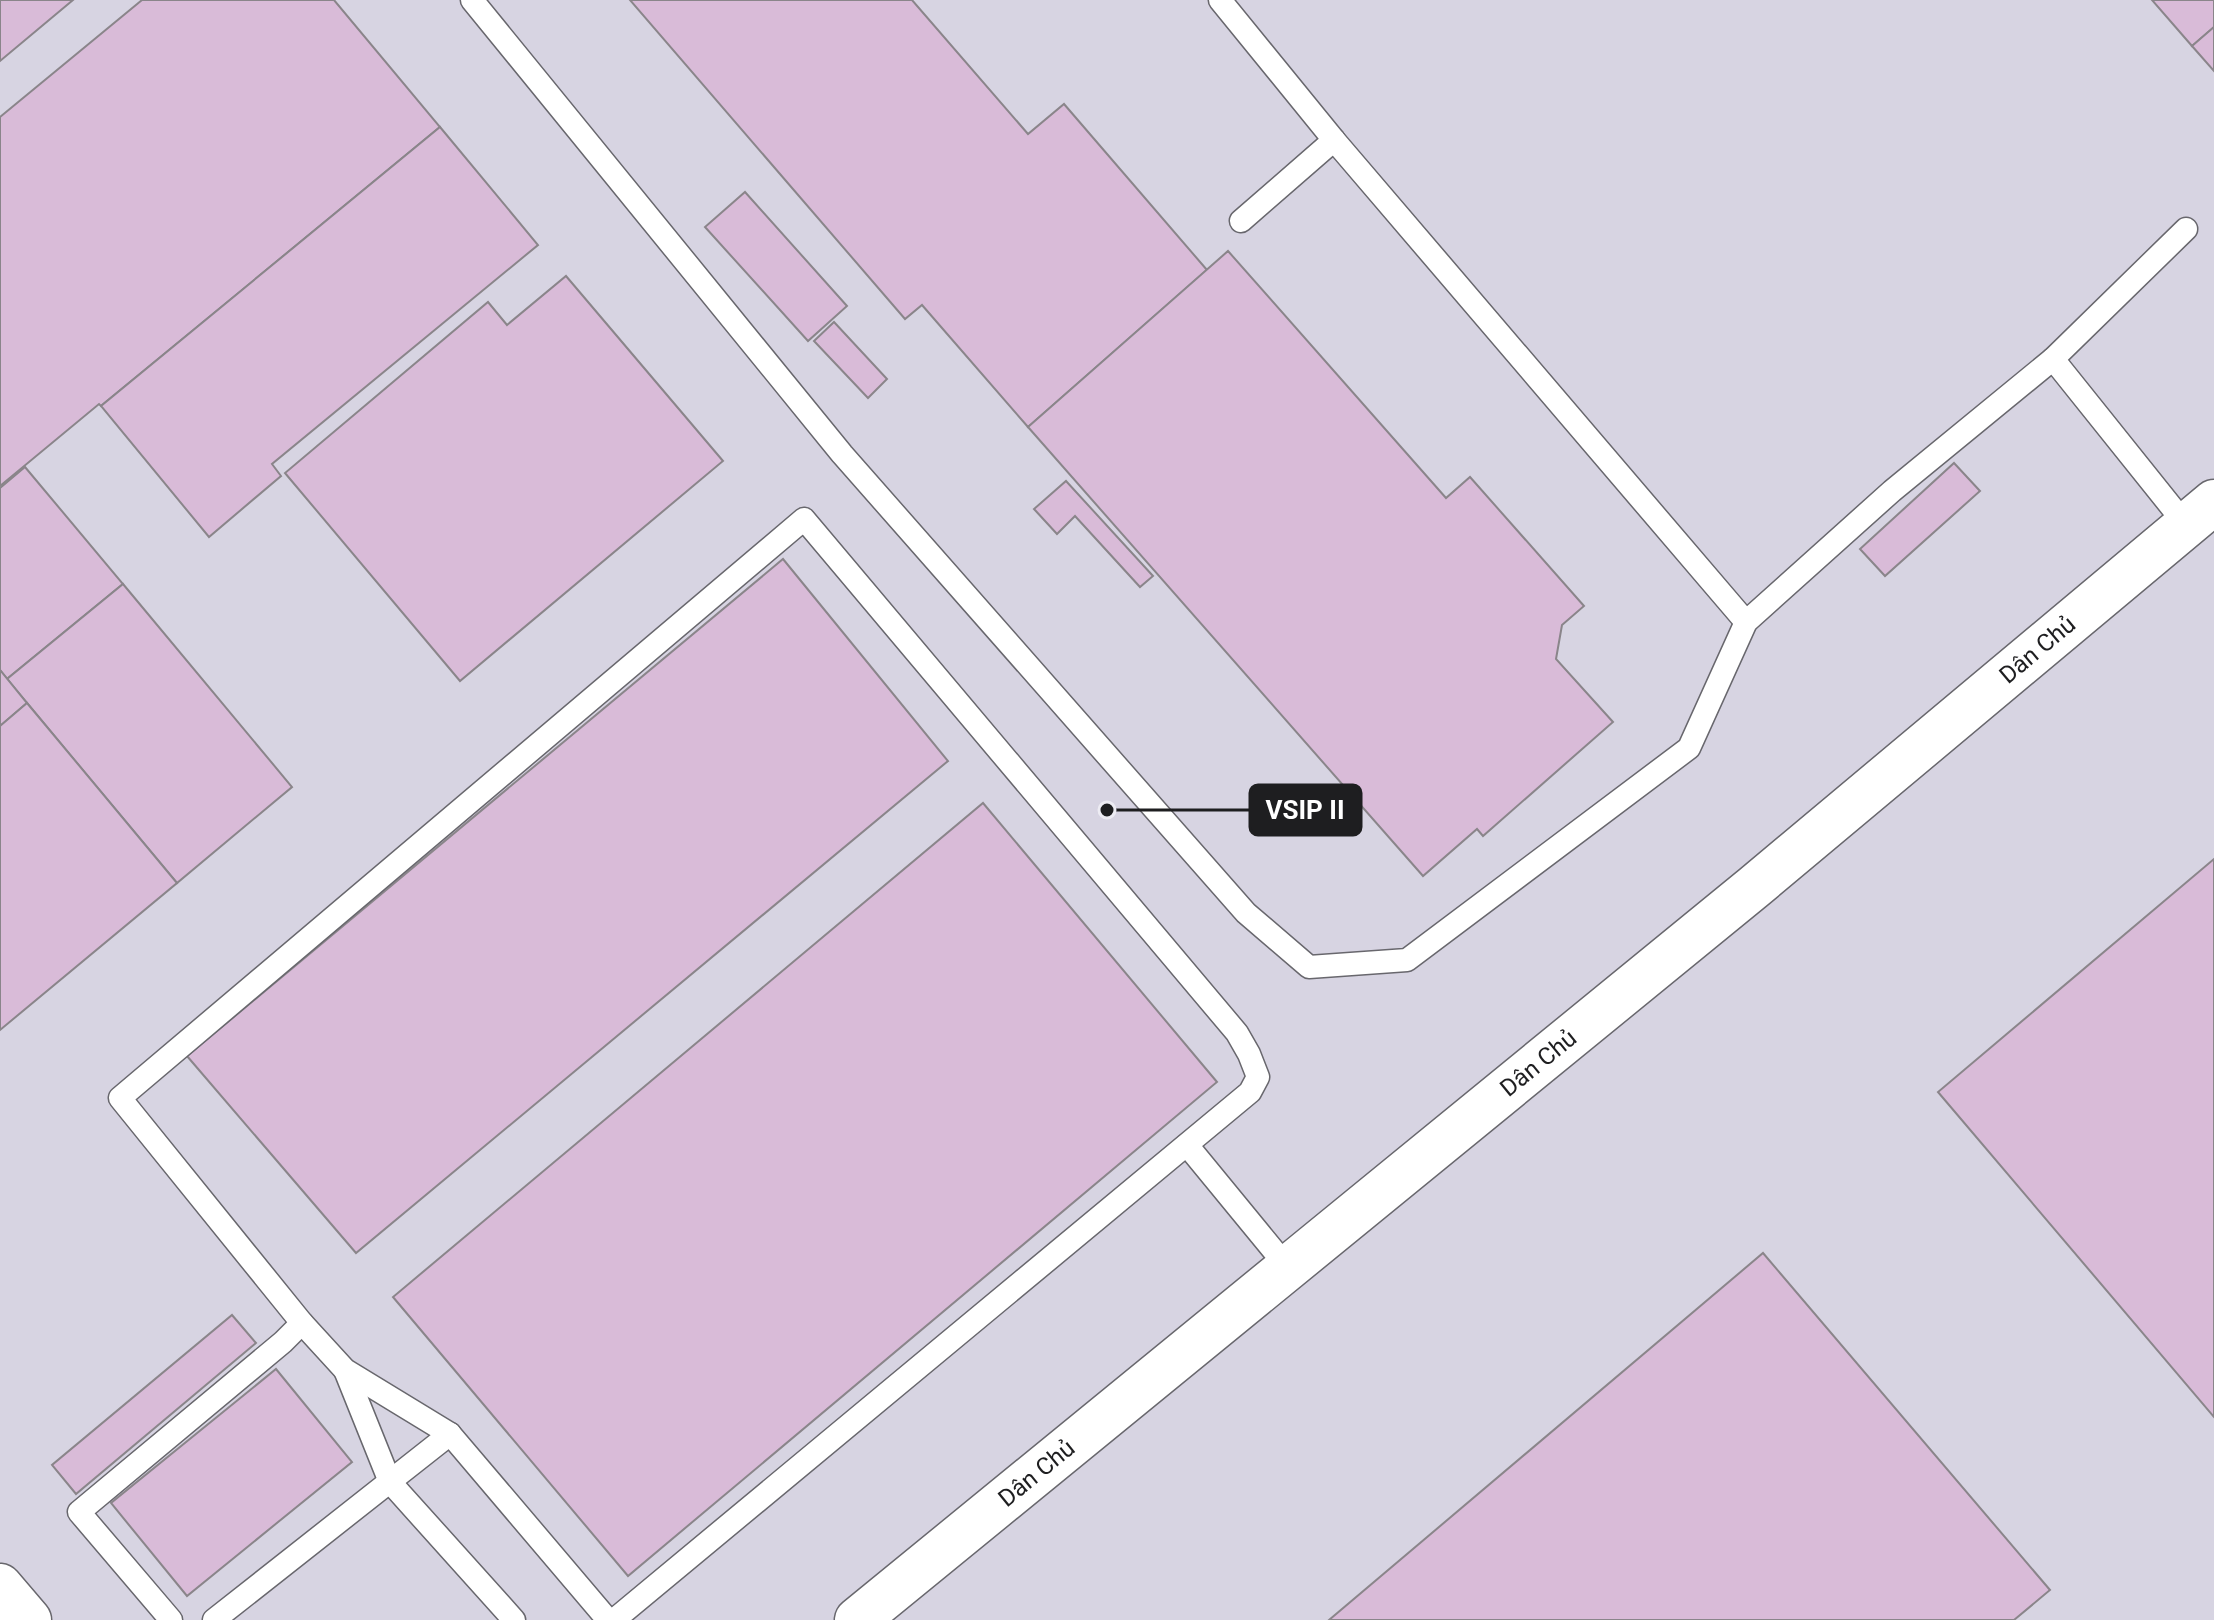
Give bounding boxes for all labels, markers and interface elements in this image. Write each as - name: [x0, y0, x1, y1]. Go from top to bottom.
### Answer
- street label: Dân Chủ: [1994, 610, 2081, 689]
- callout: VSIP II: [1250, 785, 1361, 835]
- text: VSIP II: [1265, 795, 1345, 825]
- street label: Dân Chủ: [1495, 1024, 1582, 1103]
- street label: Dân Chủ: [993, 1434, 1080, 1513]

